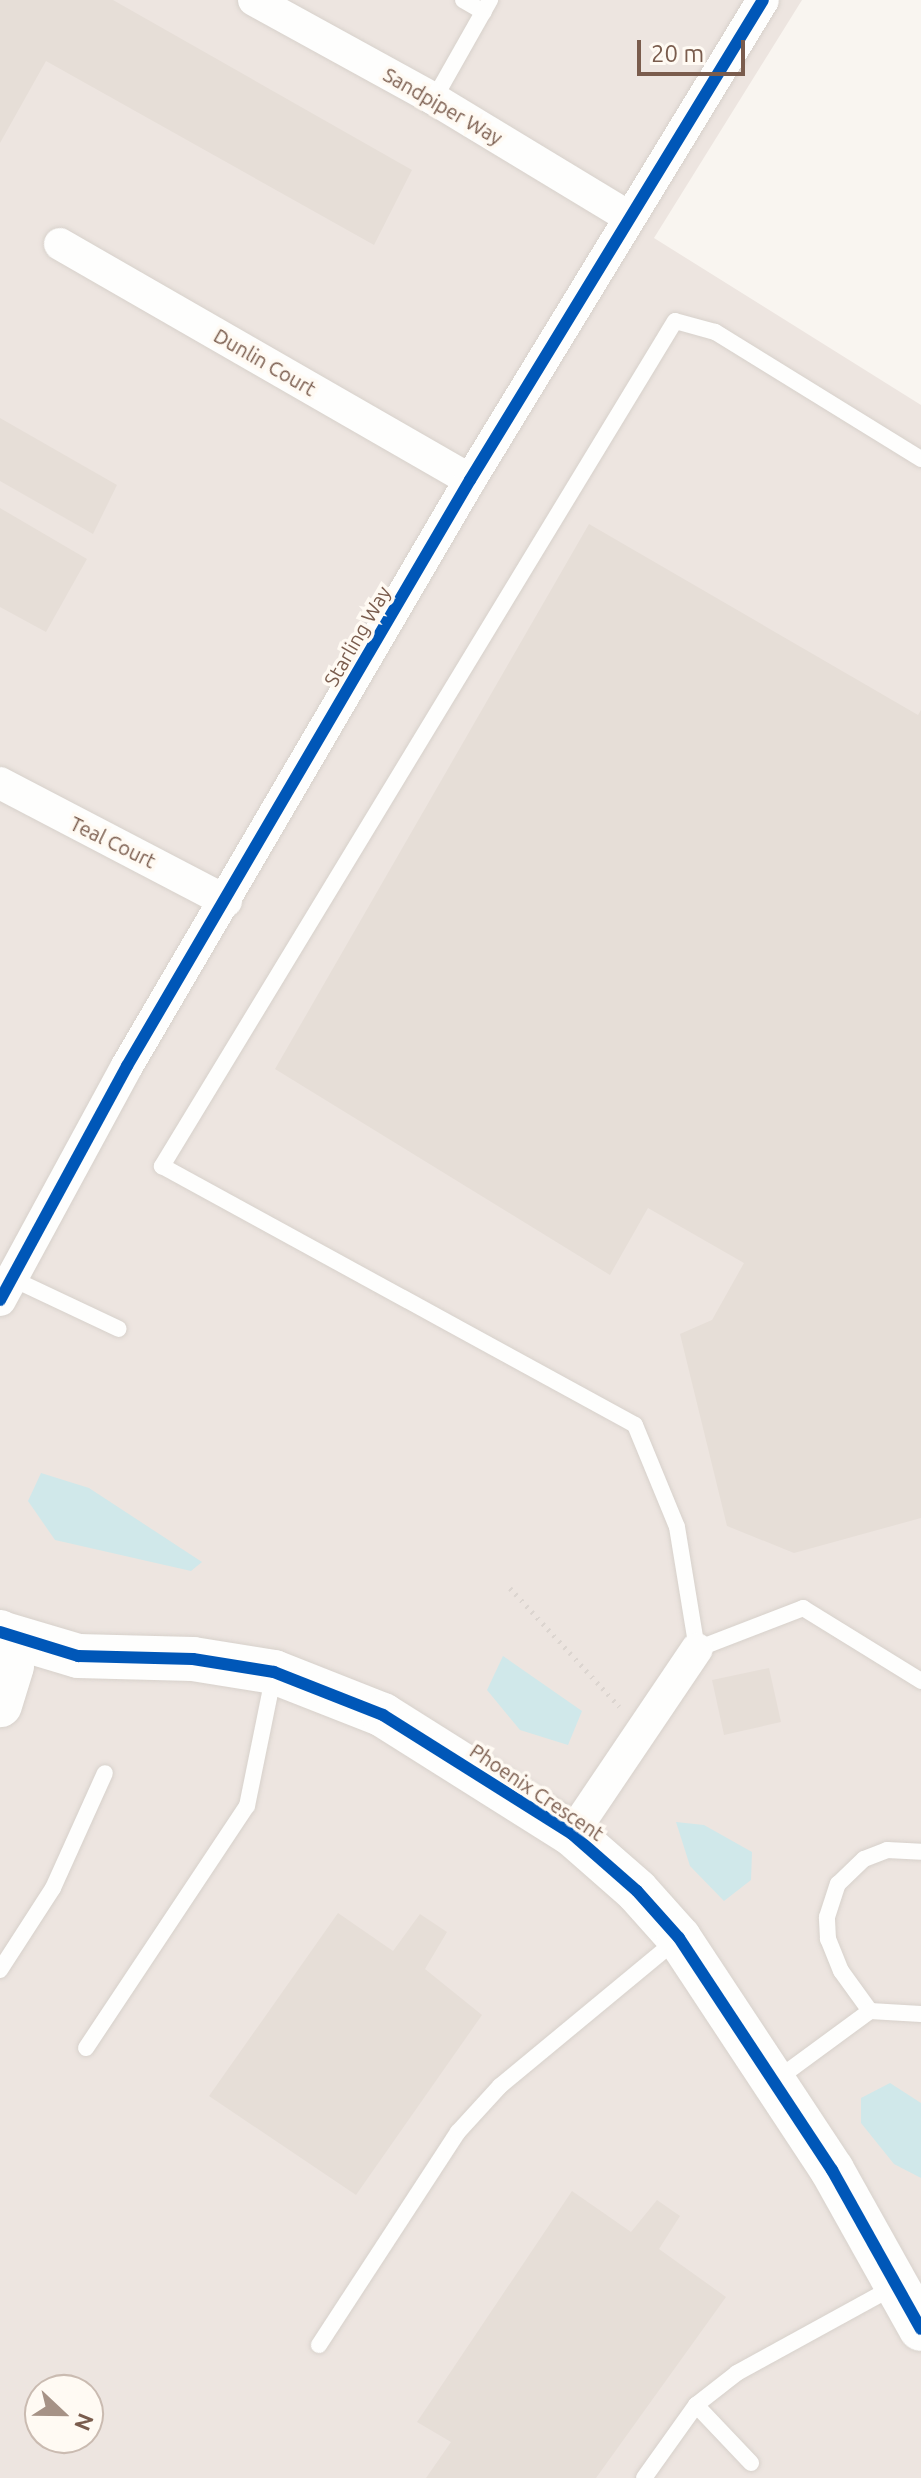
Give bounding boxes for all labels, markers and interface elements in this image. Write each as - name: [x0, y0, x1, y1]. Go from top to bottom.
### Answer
- scale bar: [641, 24, 749, 74]
- text: 20 m: [651, 40, 704, 67]
- street label: Sandpiper Way: [379, 62, 507, 150]
- street label: Dunlin Court: [210, 323, 320, 401]
- street label: Starling Way: [319, 582, 395, 690]
- street label: Teal Court: [66, 811, 160, 873]
- street label: Phoenix Crescent: [466, 1738, 608, 1846]
- north arrow: [24, 2374, 104, 2454]
- text: N: [70, 2410, 100, 2435]

